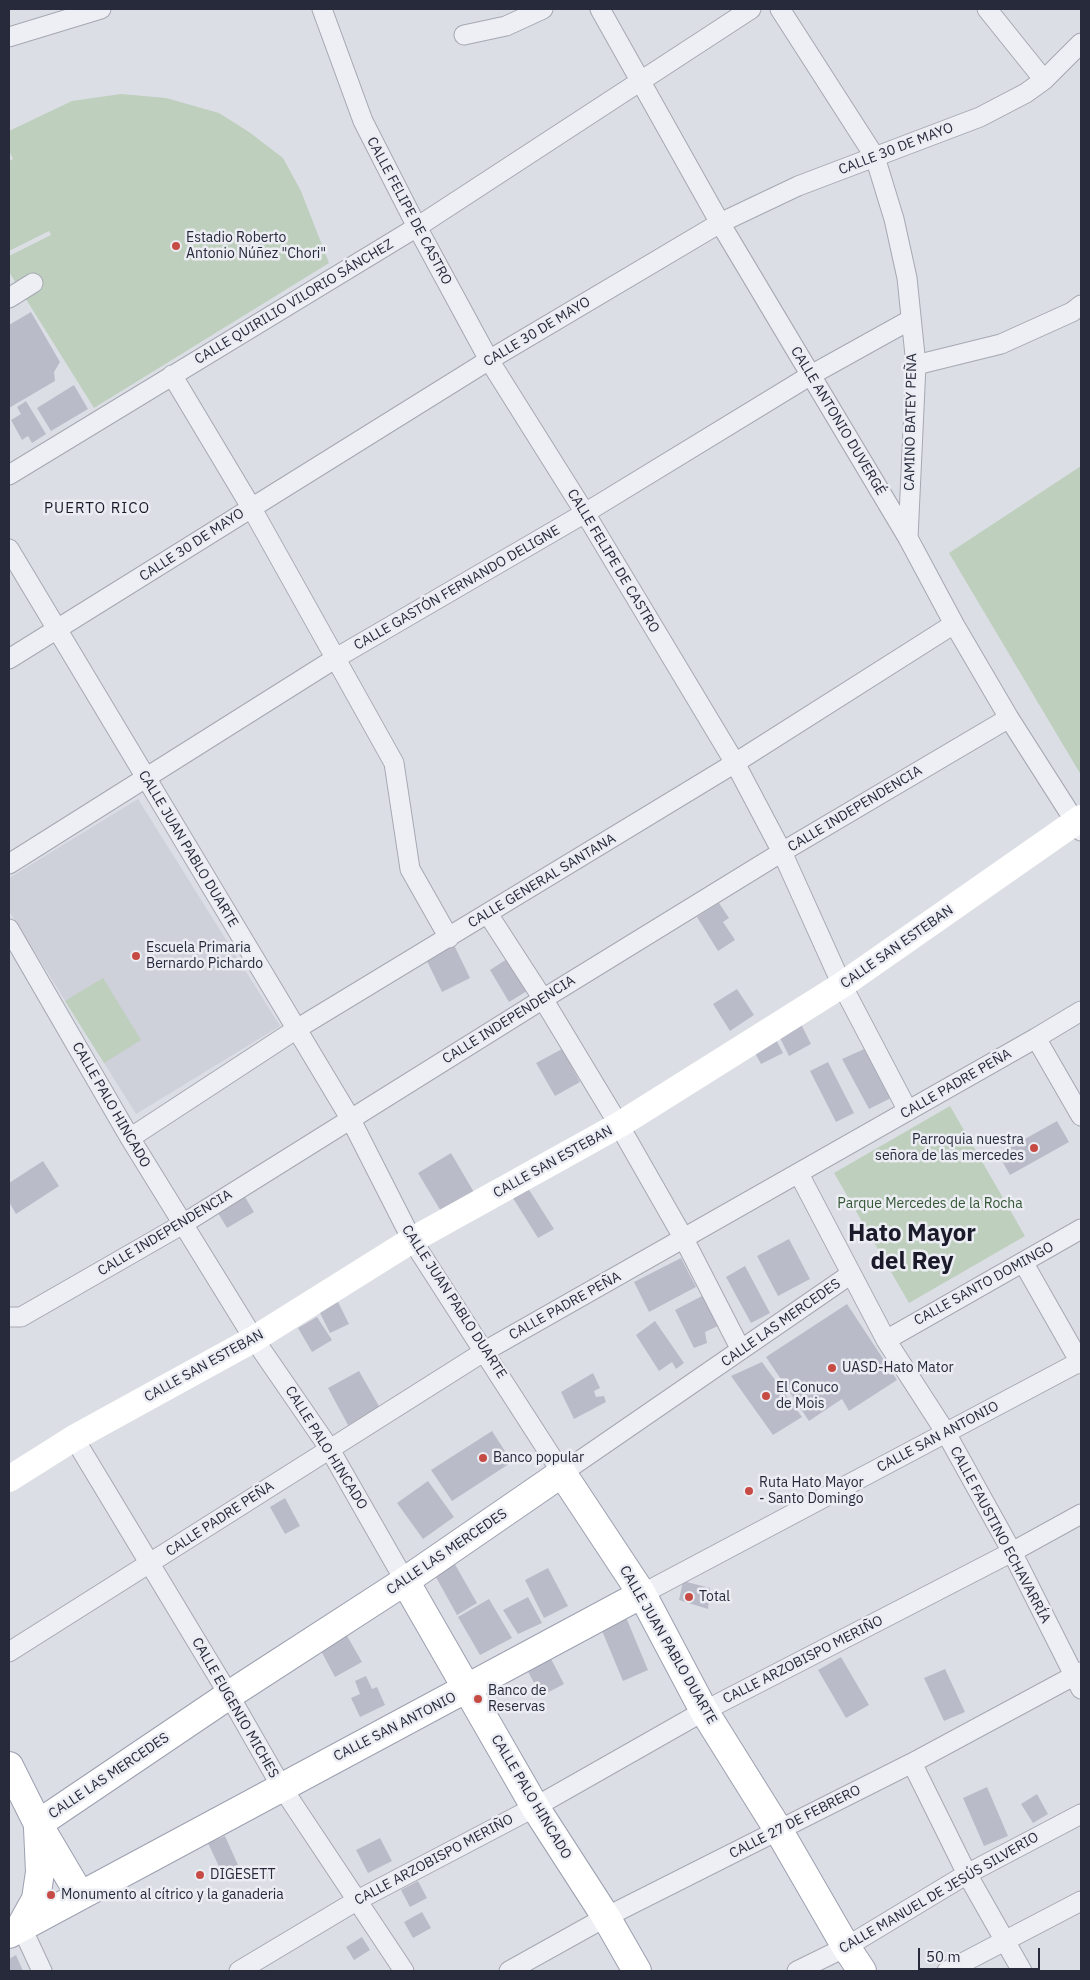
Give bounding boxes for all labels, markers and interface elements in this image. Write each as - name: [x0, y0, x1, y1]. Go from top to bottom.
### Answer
- street label: CALLE 30 DE MAYO: [836, 119, 956, 179]
- street label: CALLE FELIPE DE CASTRO: [363, 134, 455, 288]
- place label: Estadio Roberto Antonio Núñez "Chori": [186, 230, 326, 262]
- street label: CALLE QUIRILIO VILORIO SÁNCHEZ: [192, 236, 396, 368]
- marker: Estadio Roberto Antonio Núñez "Chori": [170, 240, 182, 252]
- street label: CALLE 30 DE MAYO: [481, 294, 593, 370]
- street label: CALLE ANTONIO DUVERGÉ: [787, 344, 889, 498]
- street label: CAMINO BATEY PEÑA: [901, 353, 921, 491]
- street label: CALLE FELIPE DE CASTRO: [563, 486, 663, 636]
- district label: PUERTO RICO: [43, 500, 151, 518]
- street label: CALLE 30 DE MAYO: [136, 505, 248, 585]
- street label: CALLE GASTÓN FERNANDO DELIGNE: [351, 522, 563, 654]
- street label: CALLE INDEPENDENCIA: [785, 762, 925, 856]
- street label: CALLE JUAN PABLO DUARTE: [134, 768, 242, 930]
- street label: CALLE GENERAL SANTANA: [465, 830, 619, 932]
- street label: CALLE SAN ESTEBAN: [837, 902, 957, 992]
- place label: Escuela Primaria Bernardo Pichardo: [146, 940, 263, 972]
- marker: Escuela Primaria Bernardo Pichardo: [130, 950, 142, 962]
- street label: CALLE INDEPENDENCIA: [439, 972, 579, 1068]
- street label: CALLE PALO HINCADO: [68, 1039, 154, 1171]
- street label: CALLE PADRE PEÑA: [898, 1045, 1014, 1123]
- street label: CALLE SAN ESTEBAN: [490, 1122, 616, 1202]
- place label: Parroquia nuestra señora de las mercedes: [875, 1132, 1024, 1164]
- marker: Parroquia nuestra señora de las mercedes: [1028, 1142, 1040, 1154]
- street label: CALLE INDEPENDENCIA: [95, 1186, 235, 1280]
- park label: Parque Mercedes de la Rocha: [837, 1196, 1023, 1212]
- district label: Hato Mayor del Rey: [848, 1220, 976, 1276]
- street label: CALLE JUAN PABLO DUARTE: [398, 1222, 510, 1382]
- street label: CALLE SANTO DOMINGO: [911, 1239, 1057, 1329]
- street label: CALLE PADRE PEÑA: [506, 1268, 624, 1344]
- street label: CALLE LAS MERCEDES: [718, 1275, 844, 1371]
- street label: CALLE SAN ESTEBAN: [141, 1326, 267, 1406]
- place label: UASD-Hato Mator: [842, 1360, 954, 1376]
- marker: UASD-Hato Mator: [826, 1362, 838, 1374]
- place label: El Conuco de Mois: [776, 1380, 839, 1412]
- street label: CALLE PALO HINCADO: [281, 1383, 371, 1513]
- marker: El Conuco de Mois: [760, 1390, 772, 1402]
- street label: CALLE SAN ANTONIO: [874, 1398, 1002, 1476]
- street label: CALLE FAUSTINO ECHAVARRÍA: [946, 1444, 1054, 1626]
- place label: Banco popular: [493, 1450, 584, 1466]
- marker: Banco popular: [477, 1452, 489, 1464]
- place label: Ruta Hato Mayor - Santo Domingo: [759, 1475, 864, 1508]
- street label: CALLE PADRE PEÑA: [163, 1478, 277, 1560]
- marker: Ruta Hato Mayor - Santo Domingo: [743, 1485, 755, 1497]
- street label: CALLE LAS MERCEDES: [384, 1505, 510, 1599]
- street label: CALLE JUAN PABLO DUARTE: [616, 1563, 720, 1727]
- place label: Total: [699, 1589, 730, 1605]
- marker: Total: [683, 1591, 695, 1603]
- street label: CALLE ARZOBISPO MERIÑO: [720, 1612, 886, 1708]
- street label: CALLE EUGENIO MICHES: [188, 1635, 282, 1781]
- place label: Banco de Reservas: [488, 1683, 546, 1715]
- street label: CALLE SAN ANTONIO: [331, 1689, 459, 1765]
- marker: Banco de Reservas: [472, 1693, 484, 1705]
- street label: CALLE LAS MERCEDES: [46, 1729, 172, 1823]
- street label: CALLE PALO HINCADO: [487, 1732, 575, 1862]
- street label: CALLE 27 DE FEBRERO: [727, 1782, 863, 1862]
- street label: CALLE ARZOBISPO MERIÑO: [352, 1811, 516, 1909]
- street label: CALLE MANUEL DE JESÚS SILVERIO: [836, 1829, 1042, 1957]
- place label: DIGESETT: [210, 1867, 276, 1883]
- marker: DIGESETT: [194, 1869, 206, 1881]
- place label: Monumento al cítrico y la ganaderia: [61, 1887, 284, 1903]
- marker: Monumento al cítrico y la ganaderia: [45, 1889, 57, 1901]
- scale bar: [920, 1938, 1042, 1970]
- text: 50 m: [926, 1947, 961, 1966]

